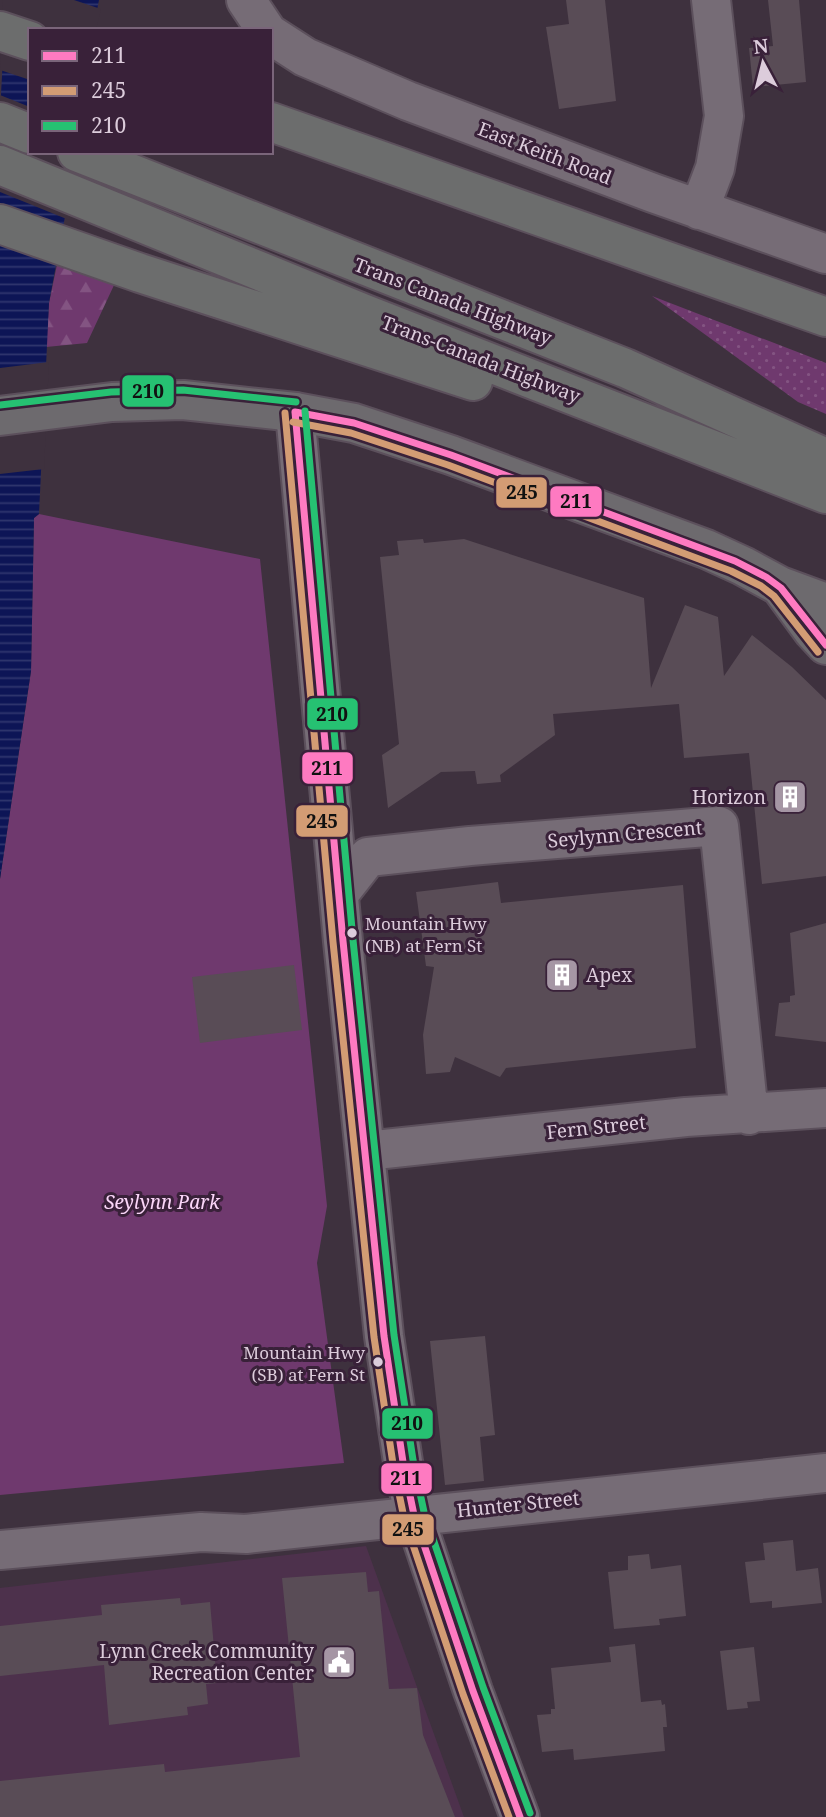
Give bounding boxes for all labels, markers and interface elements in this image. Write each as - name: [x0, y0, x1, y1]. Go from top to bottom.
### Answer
- legend: [28, 28, 273, 154]
- north arrow: [728, 28, 798, 98]
- text: N: [752, 32, 770, 60]
- text: 211: [91, 41, 126, 69]
- text: 245: [91, 76, 126, 104]
- text: 210: [91, 111, 126, 139]
- street label: East Keith Road: [474, 116, 616, 191]
- street label: Trans Canada Highway: [350, 251, 556, 351]
- street label: Trans-Canada Highway: [378, 309, 584, 409]
- line badge: 210: [121, 374, 175, 408]
- text: 210: [132, 378, 164, 404]
- line badge: 245: [495, 476, 548, 509]
- text: 245: [506, 479, 538, 505]
- line badge: 211: [549, 485, 603, 518]
- text: 211: [560, 488, 592, 514]
- line badge: 210: [306, 697, 359, 731]
- text: 210: [316, 701, 348, 727]
- line badge: 211: [301, 751, 354, 785]
- text: 211: [311, 755, 343, 781]
- building icon: Horizon: [771, 778, 809, 816]
- place label: Horizon: [692, 784, 766, 810]
- line badge: 245: [295, 804, 349, 838]
- text: 245: [306, 808, 338, 834]
- street label: Seylynn Crescent: [547, 814, 704, 854]
- place label: Mountain Hwy (NB) at Fern St: [365, 912, 487, 957]
- marker: Mountain Hwy (NB) at Fern St: [345, 926, 359, 940]
- building icon: Apex: [543, 956, 581, 994]
- place label: Apex: [586, 962, 632, 988]
- street label: Fern Street: [545, 1109, 647, 1145]
- park label: Seylynn Park: [104, 1189, 221, 1215]
- place label: Mountain Hwy (SB) at Fern St: [243, 1341, 365, 1386]
- marker: Mountain Hwy (SB) at Fern St: [371, 1355, 385, 1369]
- line badge: 210: [381, 1407, 434, 1440]
- text: 210: [391, 1410, 423, 1436]
- line badge: 211: [380, 1462, 433, 1495]
- text: 211: [390, 1465, 422, 1491]
- street label: Hunter Street: [455, 1485, 581, 1523]
- line badge: 245: [381, 1513, 435, 1546]
- text: 245: [392, 1516, 424, 1542]
- place label: Lynn Creek Community Recreation Center: [99, 1638, 314, 1686]
- public building icon: Lynn Creek Community Recreation Center: [320, 1643, 358, 1681]

